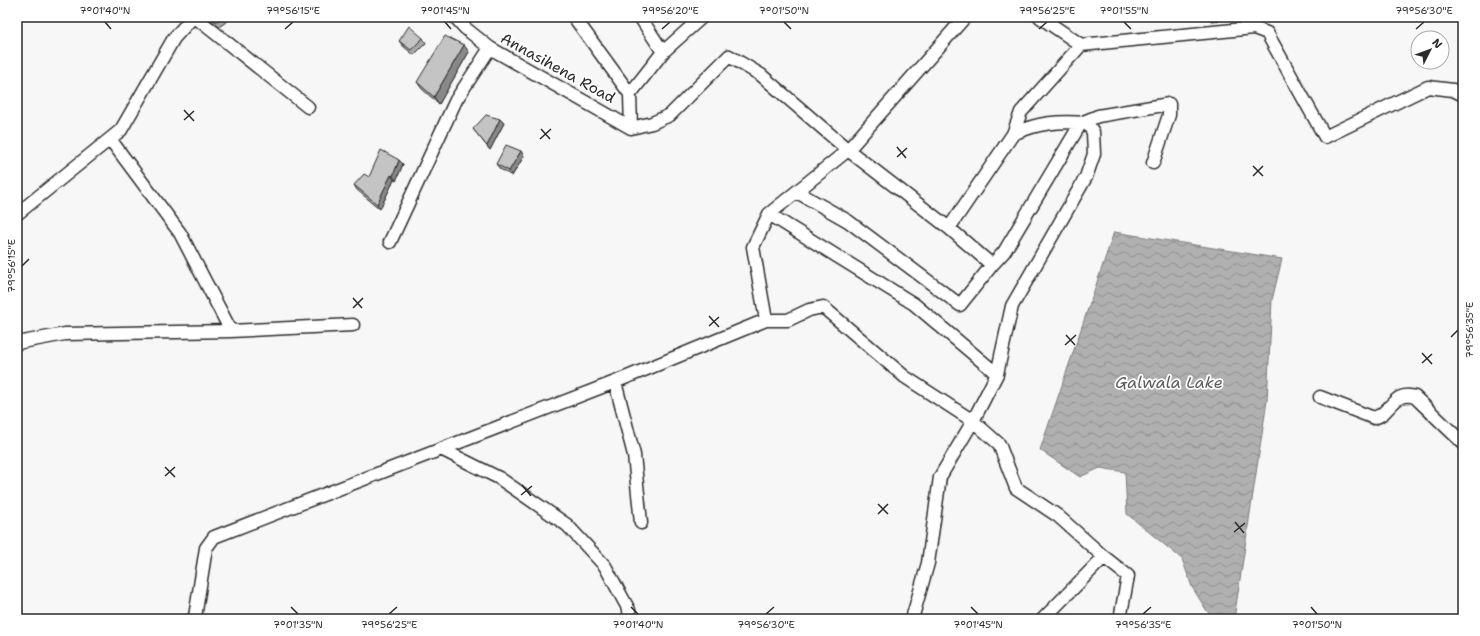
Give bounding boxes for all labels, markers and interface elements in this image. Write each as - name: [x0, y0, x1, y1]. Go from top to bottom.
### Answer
- text: 7°01'40"N: [80, 4, 130, 17]
- text: 79°56'15"E: [266, 4, 320, 17]
- text: 7°01'45"N: [420, 4, 470, 17]
- text: 79°56'20"E: [641, 4, 699, 17]
- text: 7°01'50"N: [759, 4, 809, 17]
- text: 79°56'25"E: [1019, 4, 1075, 17]
- text: 7°01'55"N: [1099, 4, 1149, 17]
- text: 79°56'30"E: [1395, 4, 1453, 17]
- street label: Annasihena Road: [497, 28, 619, 108]
- north arrow: [1410, 30, 1450, 70]
- text: N: [1429, 35, 1446, 52]
- text: 79°56'15"E: [5, 239, 18, 293]
- text: 79°56'35"E: [1463, 302, 1476, 358]
- water label: Galwala Lake: [1115, 372, 1223, 393]
- text: 7°01'35"N: [273, 618, 323, 631]
- text: 79°56'25"E: [361, 618, 417, 631]
- text: 7°01'40"N: [613, 618, 663, 631]
- text: 79°56'30"E: [737, 618, 795, 631]
- text: 7°01'45"N: [953, 618, 1003, 631]
- text: 79°56'35"E: [1115, 618, 1171, 631]
- text: 7°01'50"N: [1292, 618, 1342, 631]

